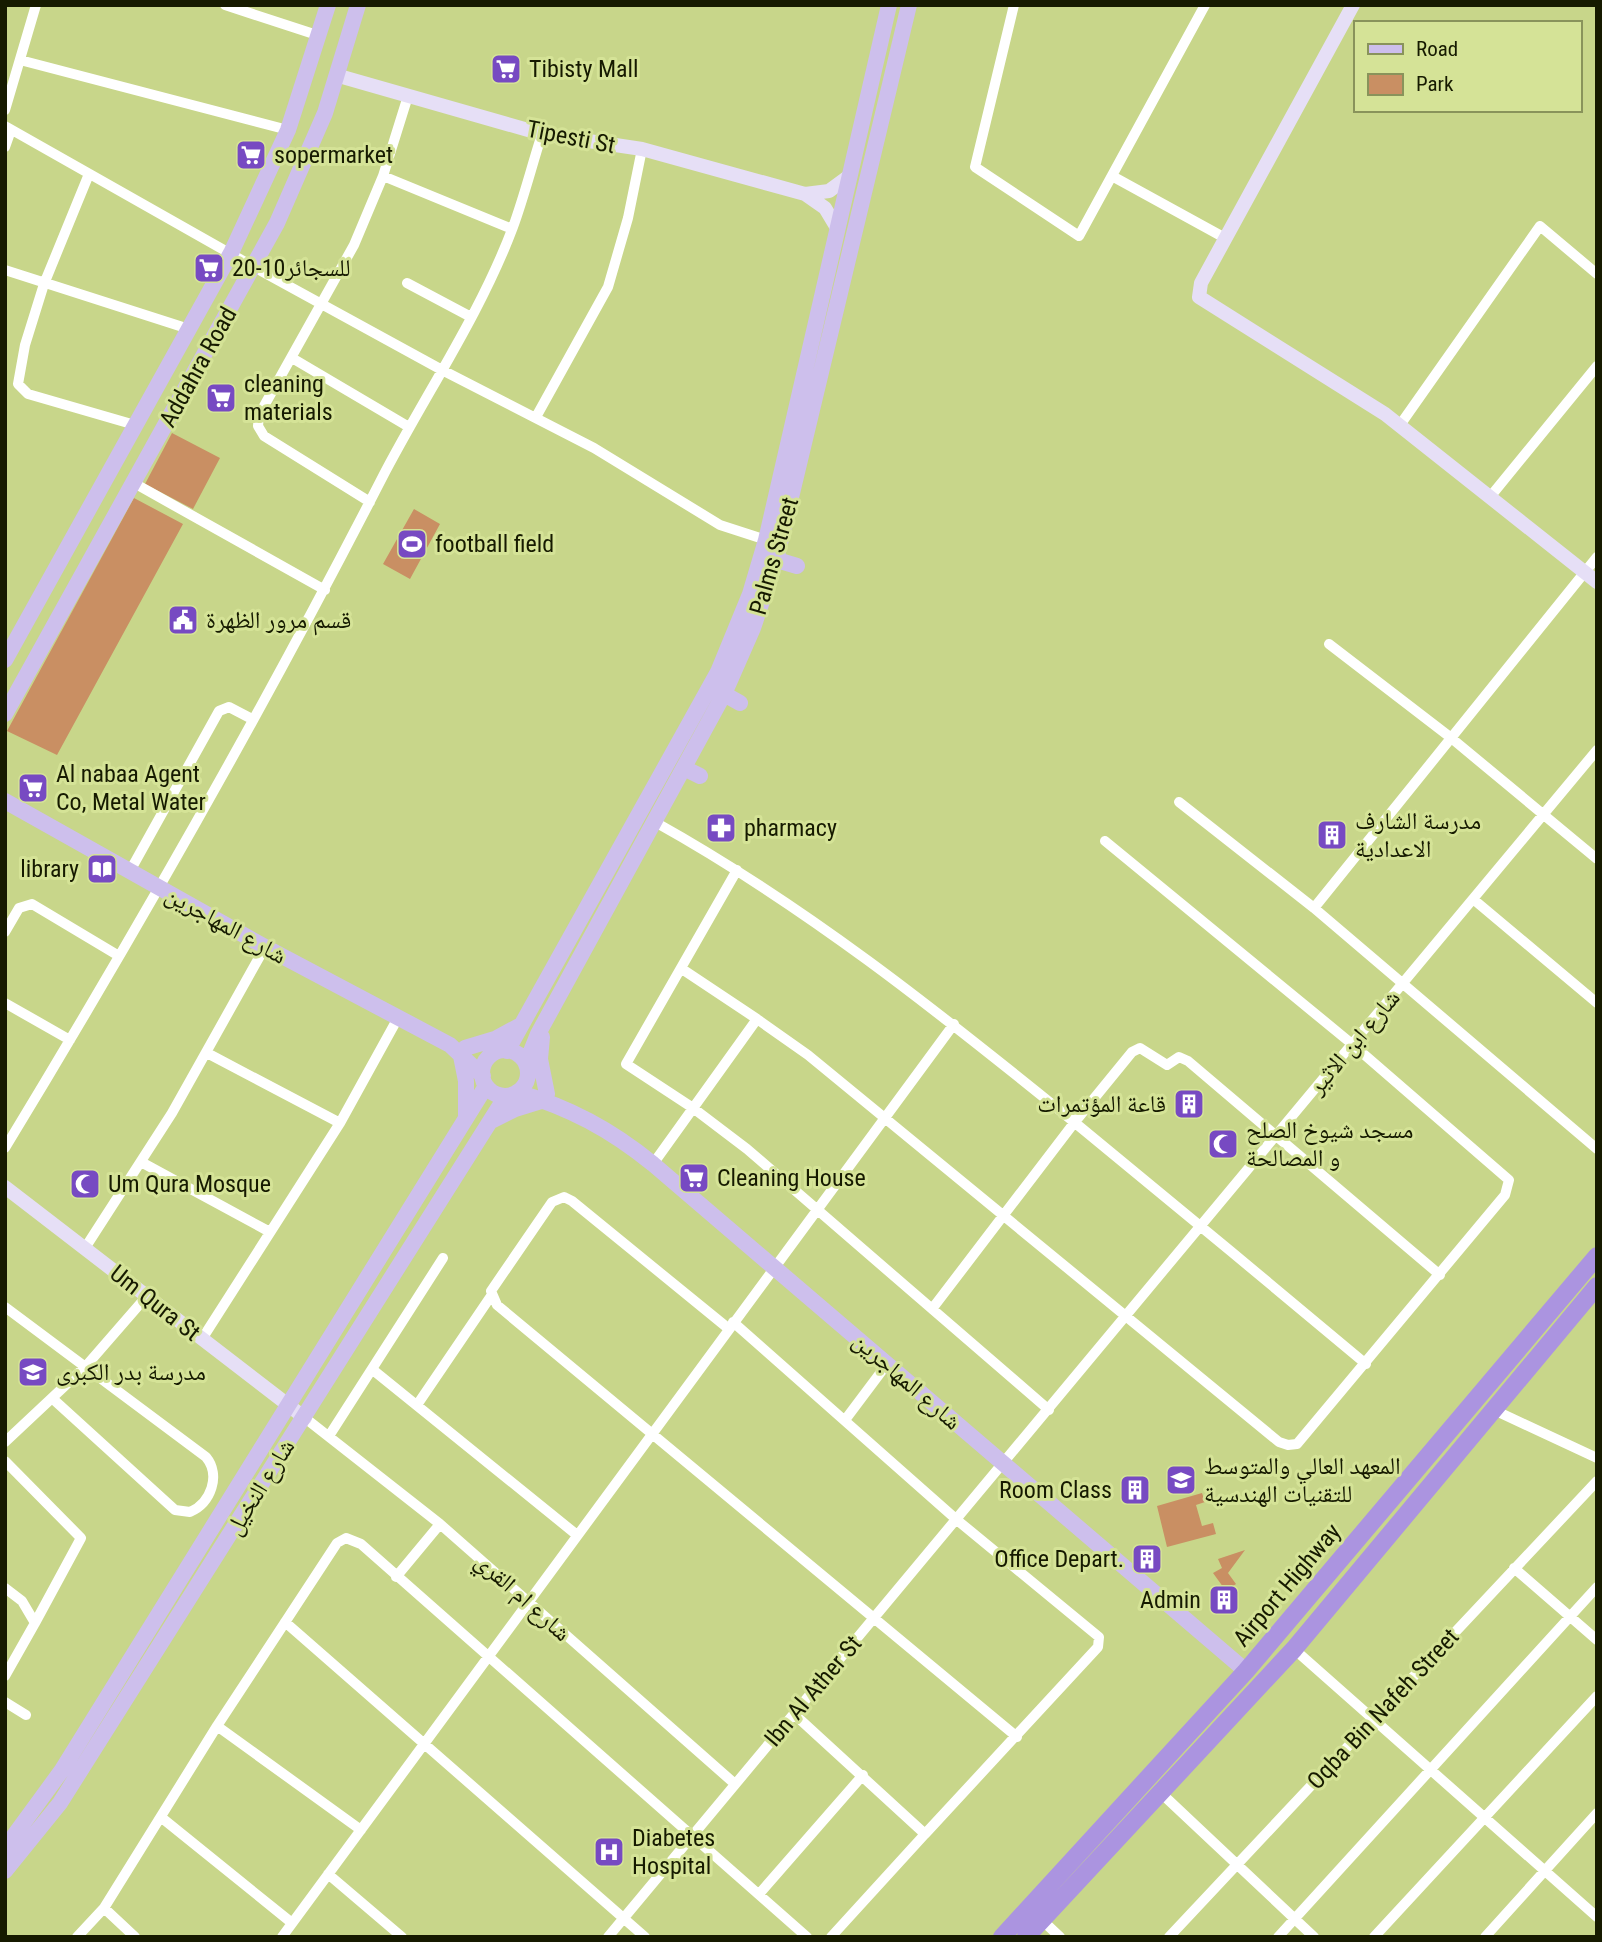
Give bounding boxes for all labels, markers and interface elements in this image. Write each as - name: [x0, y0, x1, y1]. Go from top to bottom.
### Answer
- legend: [1354, 21, 1581, 112]
- text: Road: [1416, 37, 1458, 61]
- supermarket icon: Tibisty Mall: [489, 52, 523, 86]
- place label: Tibisty Mall: [529, 55, 639, 83]
- text: Park: [1416, 72, 1454, 96]
- street label: Tipesti St: [524, 115, 618, 159]
- supermarket icon: sopermarket: [234, 138, 268, 172]
- place label: sopermarket: [274, 141, 393, 169]
- supermarket icon: 20-10للسجائر: [192, 251, 226, 285]
- place label: 20-10للسجائر: [232, 254, 351, 282]
- street label: Addahra Road: [154, 302, 242, 432]
- place label: cleaning materials: [244, 370, 333, 426]
- supermarket icon: cleaning materials: [204, 381, 238, 415]
- street label: Palms Street: [744, 494, 804, 618]
- sports icon: football field: [395, 527, 429, 561]
- place label: football field: [435, 530, 554, 558]
- public building icon: قسم مرور الظهرة: [166, 603, 200, 637]
- place label: قسم مرور الظهرة: [206, 606, 351, 636]
- place label: Al nabaa Agent Co, Metal Water: [56, 760, 206, 816]
- supermarket icon: Al nabaa Agent Co, Metal Water: [16, 771, 50, 805]
- place label: مدرسة الشارف الاعدادية: [1355, 807, 1481, 863]
- pharmacy icon: pharmacy: [704, 811, 738, 845]
- place label: pharmacy: [744, 814, 837, 842]
- building icon: مدرسة الشارف الاعدادية: [1315, 818, 1349, 852]
- library icon: library: [85, 852, 119, 886]
- place label: library: [20, 855, 79, 883]
- street label: شارع المهاجرين: [160, 880, 292, 971]
- street label: شارع ابن الاثير: [1302, 984, 1407, 1101]
- building icon: قاعة المؤتمرات: [1172, 1087, 1206, 1121]
- place label: قاعة المؤتمرات: [1037, 1090, 1166, 1118]
- place label: مسجد شيوخ الصلح و المصالحة: [1246, 1116, 1414, 1172]
- mosque icon: مسجد شيوخ الصلح و المصالحة: [1206, 1127, 1240, 1161]
- supermarket icon: Cleaning House: [677, 1161, 711, 1195]
- place label: Cleaning House: [717, 1164, 866, 1192]
- mosque icon: Um Qura Mosque: [68, 1167, 102, 1201]
- place label: Um Qura Mosque: [108, 1170, 271, 1198]
- street label: Um Qura St: [104, 1259, 206, 1347]
- street label: شارع المهاجرين: [846, 1326, 967, 1436]
- school or university icon: مدرسة بدر الكبرى: [16, 1355, 50, 1389]
- place label: مدرسة بدر الكبرى: [56, 1358, 206, 1386]
- street label: شارع النخيل: [220, 1434, 301, 1541]
- place label: المعهد العالي والمتوسط للتقنيات الهندسية: [1204, 1452, 1401, 1508]
- school or university icon: المعهد العالي والمتوسط للتقنيات الهندسية: [1164, 1463, 1198, 1497]
- building icon: Room Class: [1118, 1473, 1152, 1507]
- place label: Room Class: [999, 1476, 1112, 1504]
- street label: Airport Highway: [1227, 1518, 1347, 1652]
- building icon: Office Depart.: [1130, 1542, 1164, 1576]
- place label: Office Depart.: [994, 1545, 1124, 1573]
- street label: شارع ام القري: [466, 1547, 576, 1651]
- building icon: Admin: [1207, 1583, 1241, 1617]
- place label: Admin: [1140, 1586, 1201, 1614]
- street label: Oqba Bin Nafeh Street: [1301, 1623, 1465, 1795]
- street label: Ibn Al Ather St: [759, 1630, 867, 1752]
- place label: Diabetes Hospital: [632, 1824, 715, 1880]
- hospital icon: Diabetes Hospital: [592, 1835, 626, 1869]

